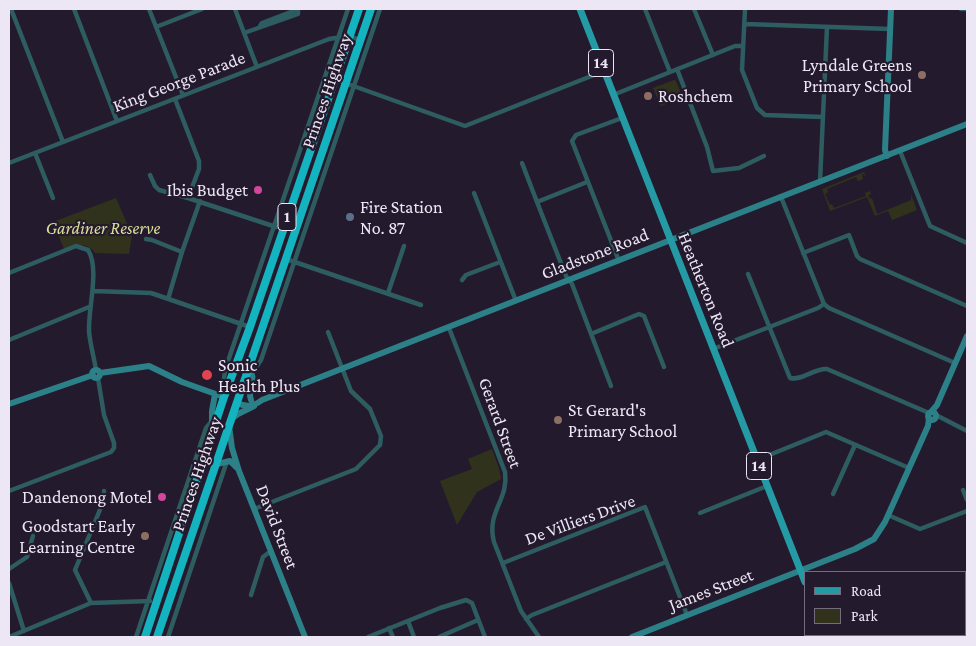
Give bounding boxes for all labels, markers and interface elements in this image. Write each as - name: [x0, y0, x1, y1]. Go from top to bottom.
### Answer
- street label: Princes Highway: [297, 31, 357, 151]
- street label: King George Parade: [110, 47, 248, 117]
- road number: 14: [588, 49, 614, 76]
- place label: Lyndale Greens Primary School: [802, 54, 912, 96]
- marker: Lyndale Greens Primary School: [916, 69, 928, 81]
- place label: Roshchem: [658, 85, 733, 107]
- marker: Roshchem: [642, 90, 654, 102]
- place label: Ibis Budget: [167, 179, 248, 201]
- marker: Ibis Budget: [252, 184, 264, 196]
- place label: Fire Station No. 87: [360, 196, 443, 238]
- road number: 1: [278, 203, 296, 230]
- marker: Fire Station No. 87: [344, 211, 356, 223]
- park label: Gardiner Reserve: [46, 217, 160, 239]
- street label: Gladstone Road: [538, 224, 652, 284]
- street label: Heatherton Road: [673, 229, 739, 351]
- place label: Sonic Health Plus: [218, 354, 300, 396]
- marker: Sonic Health Plus: [200, 368, 214, 382]
- street label: Gerard Street: [474, 375, 526, 471]
- place label: St Gerard's Primary School: [568, 399, 677, 442]
- street label: Princes Highway: [167, 414, 227, 534]
- marker: St Gerard's Primary School: [552, 414, 564, 426]
- road number: 14: [746, 452, 772, 480]
- street label: David Street: [251, 482, 303, 572]
- place label: Dandenong Motel: [22, 486, 152, 508]
- street label: De Villiers Drive: [522, 490, 638, 550]
- marker: Dandenong Motel: [156, 491, 168, 503]
- place label: Goodstart Early Learning Centre: [19, 515, 135, 558]
- marker: Goodstart Early Learning Centre: [139, 530, 151, 542]
- street label: James Street: [666, 564, 756, 616]
- legend: [804, 571, 966, 636]
- text: Road: [851, 583, 881, 599]
- text: Park: [851, 608, 878, 624]

